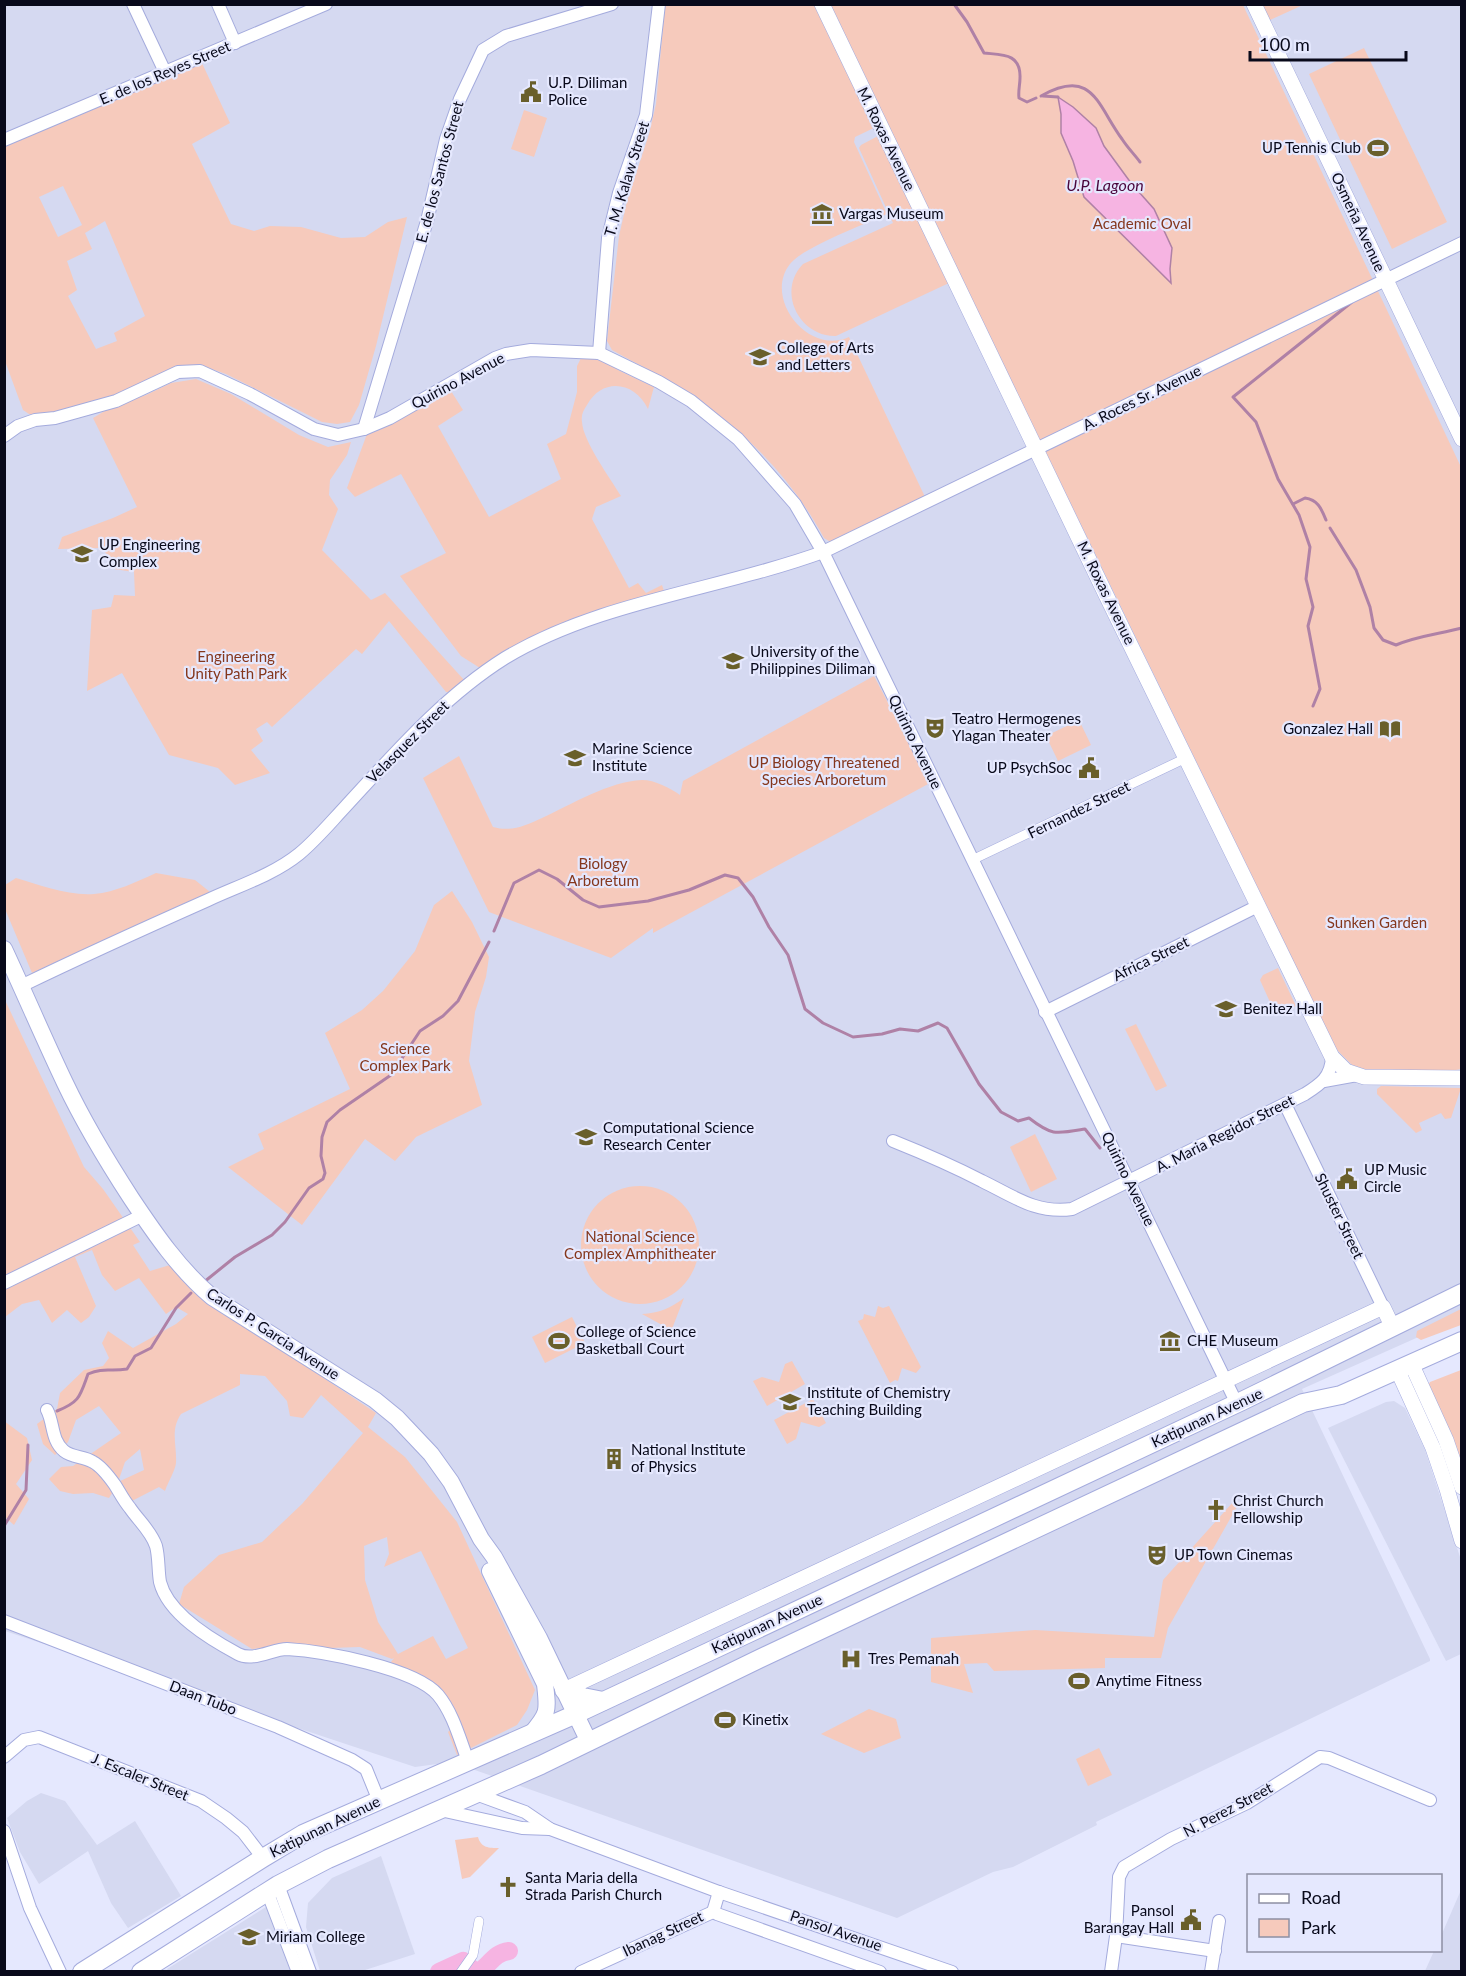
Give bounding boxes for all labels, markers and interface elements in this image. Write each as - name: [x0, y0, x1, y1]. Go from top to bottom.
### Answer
- scale bar: [1250, 24, 1406, 62]
- text: 100 m: [1259, 33, 1310, 55]
- street label: E. de los Reyes Street: [96, 36, 233, 108]
- place label: U.P. Diliman Police: [548, 73, 627, 108]
- public building icon: U.P. Diliman Police: [519, 80, 543, 104]
- street label: M. Roxas Avenue: [854, 84, 920, 193]
- street label: E. de los Santos Street: [411, 98, 467, 245]
- street label: T. M. Kalaw Street: [600, 118, 652, 239]
- sports icon: UP Tennis Club: [1366, 136, 1390, 160]
- place label: UP Tennis Club: [1262, 138, 1361, 156]
- street label: Osmeña Avenue: [1328, 169, 1390, 274]
- water label: U.P. Lagoon: [1066, 175, 1144, 194]
- museum icon: Vargas Museum: [810, 202, 834, 226]
- place label: Vargas Museum: [839, 204, 944, 222]
- park label: Academic Oval: [1093, 214, 1191, 232]
- place label: College of Arts and Letters: [777, 338, 874, 373]
- school or university icon: College of Arts and Letters: [748, 345, 772, 369]
- street label: Quirino Avenue: [408, 348, 507, 412]
- street label: A. Roces Sr. Avenue: [1079, 361, 1204, 434]
- place label: UP Engineering Complex: [99, 535, 200, 570]
- street label: M. Roxas Avenue: [1074, 538, 1140, 647]
- school or university icon: UP Engineering Complex: [70, 542, 94, 566]
- place label: University of the Philippines Diliman: [750, 642, 875, 677]
- park label: Engineering Unity Path Park: [185, 647, 288, 682]
- school or university icon: University of the Philippines Diliman: [721, 649, 745, 673]
- street label: Quirino Avenue: [885, 691, 947, 792]
- street label: Velasquez Street: [362, 696, 453, 786]
- place label: Teatro Hermogenes Ylagan Theater: [952, 709, 1081, 744]
- theatre icon: Teatro Hermogenes Ylagan Theater: [923, 716, 947, 740]
- library icon: Gonzalez Hall: [1378, 717, 1402, 741]
- place label: Gonzalez Hall: [1283, 719, 1373, 737]
- place label: Marine Science Institute: [592, 739, 693, 774]
- school or university icon: Marine Science Institute: [563, 746, 587, 770]
- park label: UP Biology Threatened Species Arboretum: [748, 753, 900, 788]
- public building icon: UP PsychSoc: [1077, 756, 1101, 780]
- place label: UP PsychSoc: [987, 758, 1072, 776]
- street label: Fernandez Street: [1024, 776, 1133, 842]
- park label: Biology Arboretum: [567, 854, 639, 889]
- park label: Sunken Garden: [1327, 913, 1427, 931]
- street label: Africa Street: [1110, 932, 1192, 984]
- school or university icon: Benitez Hall: [1214, 997, 1238, 1021]
- place label: Benitez Hall: [1243, 999, 1322, 1017]
- park label: Science Complex Park: [359, 1039, 451, 1074]
- street label: A. Maria Regidor Street: [1152, 1090, 1297, 1176]
- place label: Computational Science Research Center: [603, 1118, 754, 1153]
- school or university icon: Computational Science Research Center: [574, 1125, 598, 1149]
- street label: Quirino Avenue: [1098, 1128, 1160, 1229]
- place label: UP Music Circle: [1364, 1160, 1427, 1195]
- public building icon: UP Music Circle: [1335, 1167, 1359, 1191]
- street label: Shuster Street: [1311, 1170, 1369, 1262]
- park label: National Science Complex Amphitheater: [564, 1227, 716, 1262]
- street label: Carlos P. Garcia Avenue: [204, 1283, 343, 1383]
- place label: College of Science Basketball Court: [576, 1322, 696, 1357]
- sports icon: College of Science Basketball Court: [547, 1329, 571, 1353]
- museum icon: CHE Museum: [1158, 1329, 1182, 1353]
- place label: CHE Museum: [1187, 1331, 1278, 1349]
- place label: Institute of Chemistry Teaching Building: [807, 1383, 951, 1418]
- street label: Katipunan Avenue: [1148, 1383, 1265, 1451]
- school or university icon: Institute of Chemistry Teaching Building: [778, 1390, 802, 1414]
- place label: National Institute of Physics: [631, 1440, 746, 1475]
- building icon: National Institute of Physics: [602, 1447, 626, 1471]
- place label: Christ Church Fellowship: [1233, 1491, 1324, 1526]
- church icon: Christ Church Fellowship: [1204, 1498, 1228, 1522]
- theatre icon: UP Town Cinemas: [1145, 1543, 1169, 1567]
- place label: UP Town Cinemas: [1174, 1545, 1293, 1563]
- street label: Katipunan Avenue: [708, 1589, 825, 1657]
- hospital icon: Tres Pemanah: [839, 1647, 863, 1671]
- place label: Tres Pemanah: [868, 1649, 959, 1667]
- sports icon: Anytime Fitness: [1067, 1669, 1091, 1693]
- place label: Anytime Fitness: [1096, 1671, 1202, 1689]
- street label: Daan Tubo: [167, 1676, 239, 1718]
- sports icon: Kinetix: [713, 1708, 737, 1732]
- place label: Kinetix: [742, 1710, 789, 1728]
- street label: J. Escaler Street: [89, 1748, 192, 1804]
- street label: N. Perez Street: [1180, 1778, 1276, 1840]
- street label: Katipunan Avenue: [266, 1792, 383, 1861]
- place label: Santa Maria della Strada Parish Church: [525, 1868, 662, 1903]
- legend: [1247, 1874, 1442, 1952]
- church icon: Santa Maria della Strada Parish Church: [496, 1875, 520, 1899]
- text: Road: [1301, 1886, 1341, 1908]
- place label: Pansol Barangay Hall: [1084, 1901, 1174, 1936]
- street label: Ibanag Street: [619, 1906, 706, 1960]
- street label: Pansol Avenue: [788, 1906, 885, 1954]
- public building icon: Pansol Barangay Hall: [1179, 1908, 1203, 1932]
- text: Park: [1301, 1916, 1337, 1938]
- school or university icon: Miriam College: [237, 1925, 261, 1949]
- place label: Miriam College: [266, 1927, 365, 1945]

